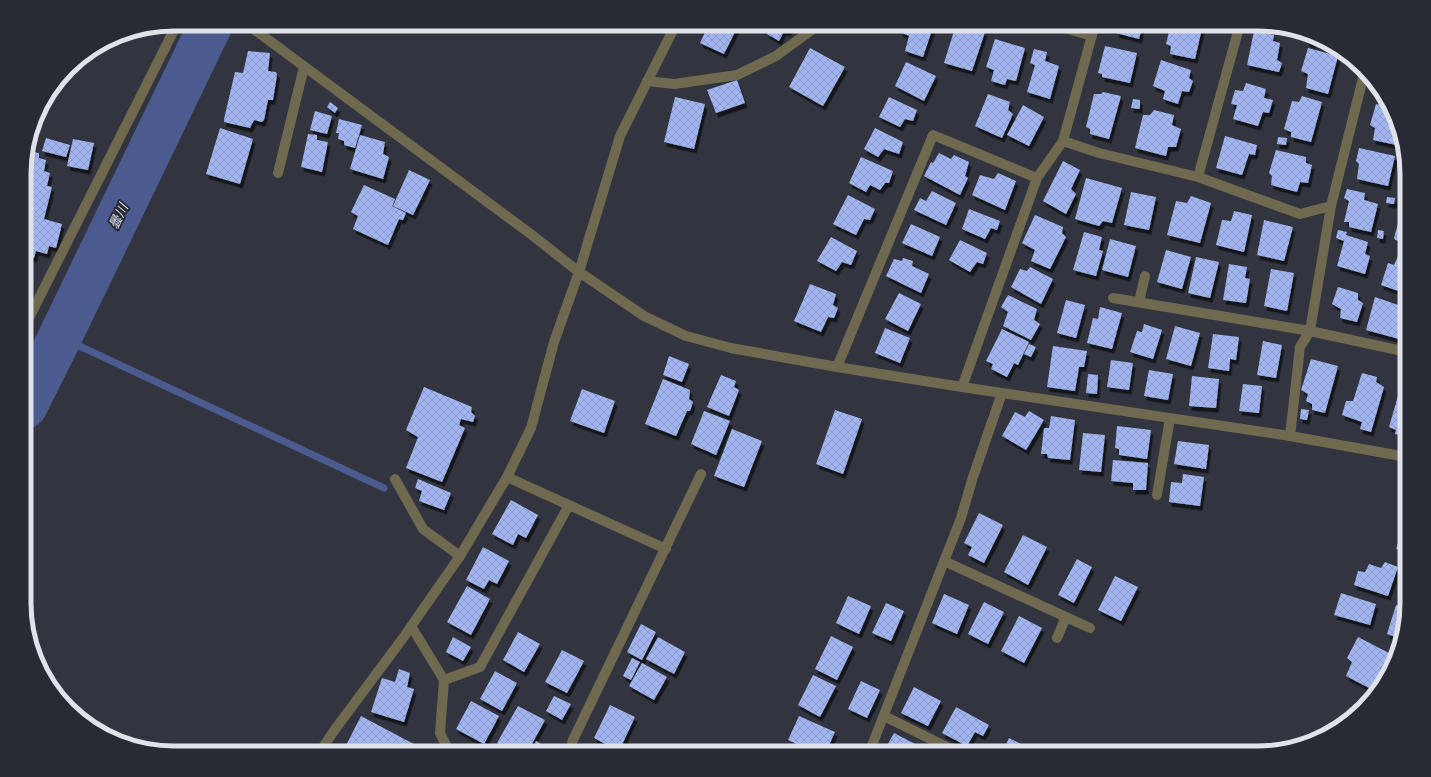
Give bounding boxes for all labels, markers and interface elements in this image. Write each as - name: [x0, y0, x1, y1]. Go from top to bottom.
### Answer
- water label: 曇川: [105, 199, 132, 231]

